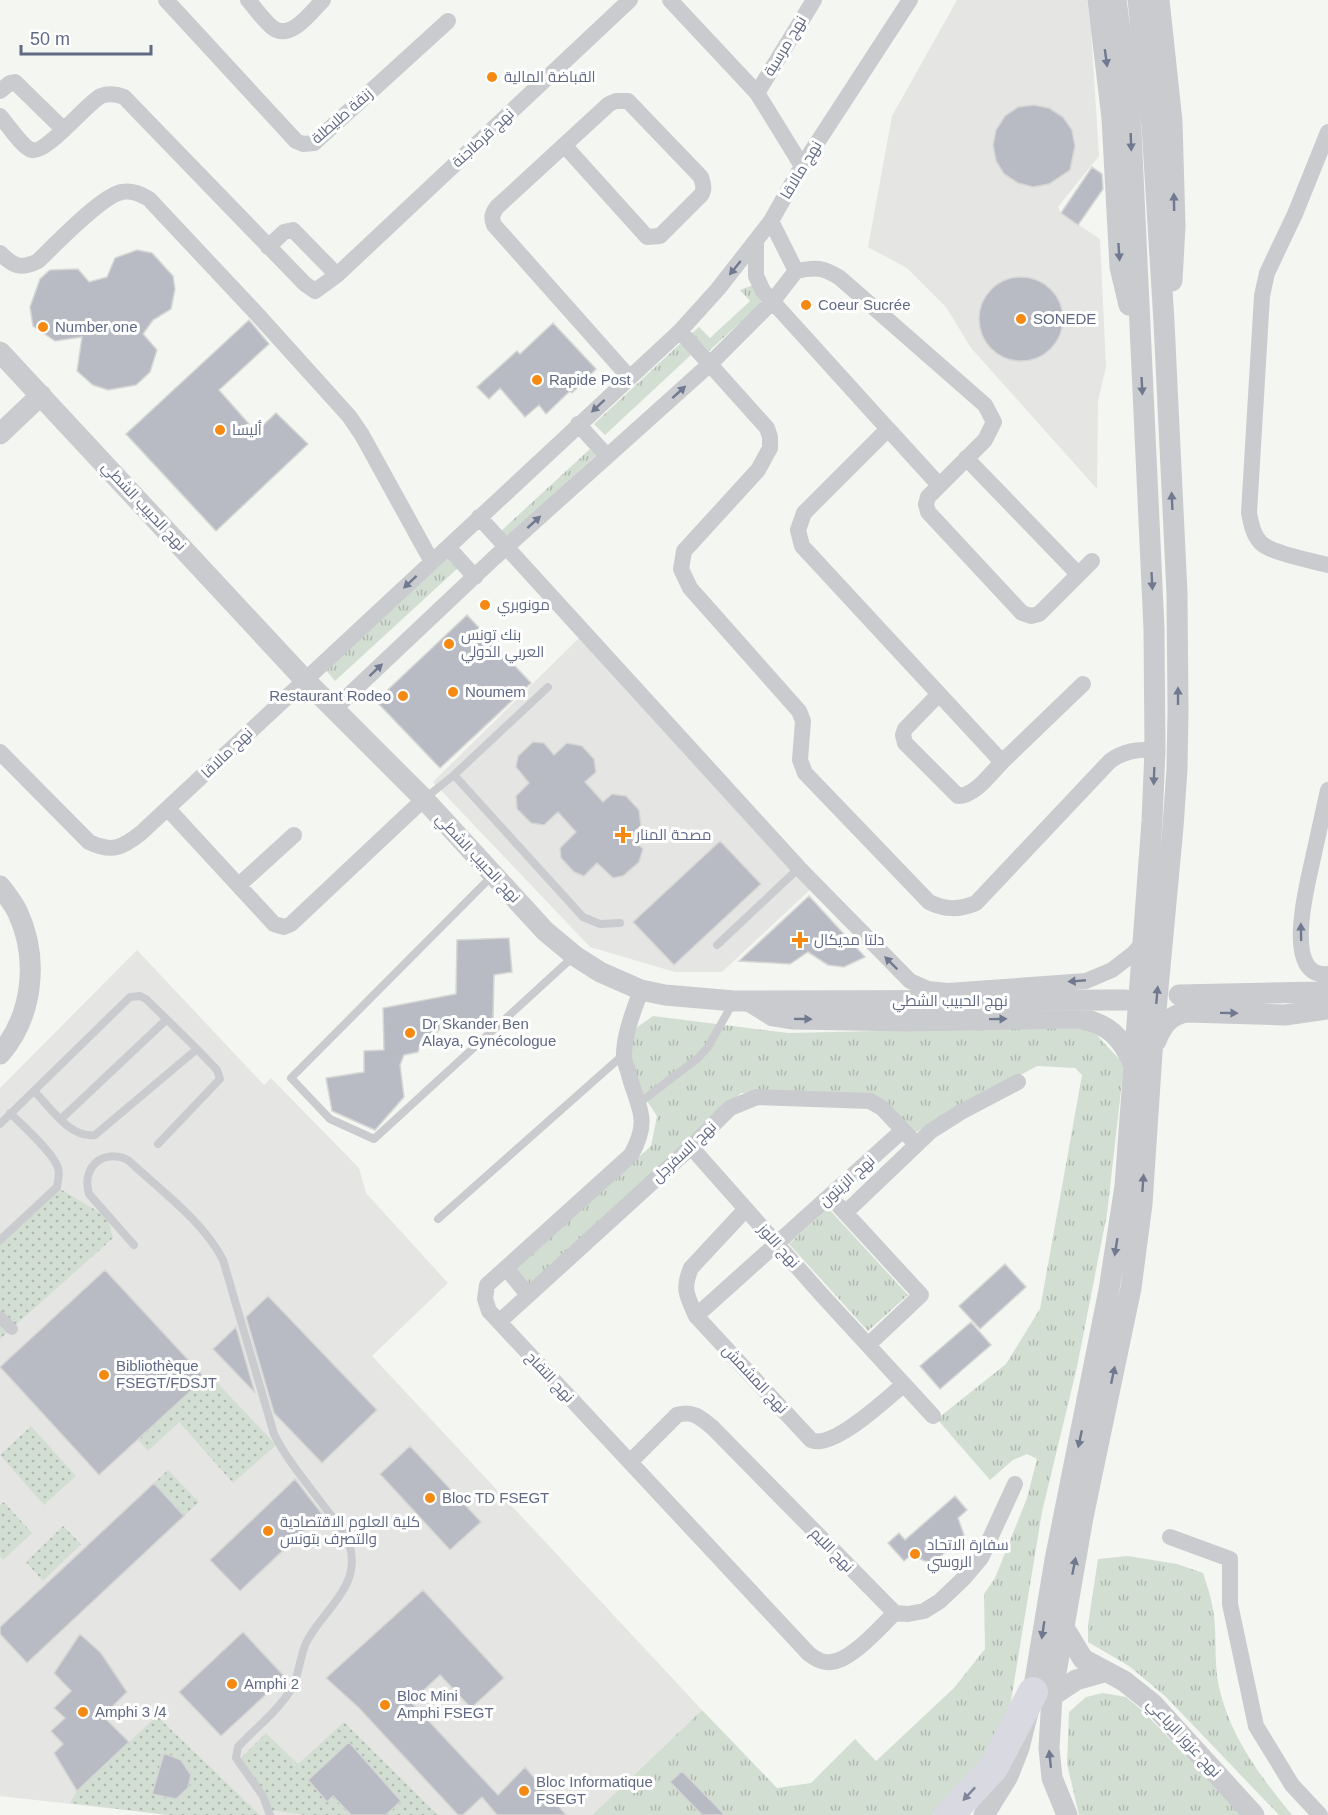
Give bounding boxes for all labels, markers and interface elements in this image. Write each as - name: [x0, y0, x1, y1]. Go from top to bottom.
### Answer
- street label: نهج مرسية: [760, 13, 812, 80]
- scale bar: [21, 18, 152, 56]
- text: 50 m: [30, 29, 70, 49]
- one-way arrow: [1101, 49, 1110, 68]
- place label: القباضة المالية: [504, 68, 596, 85]
- marker: القباضة المالية: [485, 70, 499, 84]
- street label: زنقة طليطلة: [308, 85, 376, 147]
- street label: نهج قرطاجنة: [448, 105, 519, 173]
- one-way arrow: [1127, 132, 1136, 151]
- street label: نهج مالاقا: [777, 138, 827, 203]
- one-way arrow: [1170, 192, 1179, 211]
- one-way arrow: [1114, 243, 1123, 262]
- one-way arrow: [730, 260, 742, 275]
- place label: Coeur Sucrée: [818, 296, 911, 313]
- marker: Coeur Sucrée: [799, 298, 813, 312]
- place label: SONEDE: [1033, 310, 1096, 327]
- marker: SONEDE: [1014, 312, 1028, 326]
- place label: Number one: [55, 318, 138, 335]
- marker: Number one: [36, 320, 50, 334]
- place label: Rapide Post: [549, 371, 632, 388]
- marker: Rapide Post: [530, 373, 544, 387]
- one-way arrow: [1137, 377, 1146, 396]
- one-way arrow: [671, 385, 686, 399]
- one-way arrow: [591, 399, 606, 413]
- place label: أليسا: [232, 420, 262, 438]
- marker: أليسا: [213, 423, 227, 437]
- street label: نهج الحبيب الشطي: [96, 458, 190, 556]
- one-way arrow: [1168, 491, 1177, 510]
- one-way arrow: [526, 516, 541, 529]
- one-way arrow: [1147, 571, 1156, 590]
- one-way arrow: [403, 575, 418, 588]
- place label: مونوبري: [497, 596, 550, 617]
- marker: مونوبري: [478, 598, 492, 612]
- place label: بنك تونس العربي الدولي: [461, 626, 544, 664]
- marker: بنك تونس العربي الدولي: [442, 637, 456, 651]
- one-way arrow: [369, 663, 383, 677]
- place label: Noumem: [465, 683, 526, 700]
- marker: Noumem: [446, 685, 460, 699]
- one-way arrow: [1173, 686, 1183, 705]
- place label: Restaurant Rodeo: [269, 687, 391, 704]
- marker: Restaurant Rodeo: [396, 689, 410, 703]
- street label: نهج مالاقا: [197, 724, 258, 783]
- one-way arrow: [1149, 766, 1158, 785]
- street label: نهج الحبيب الشطي: [430, 810, 524, 908]
- marker: مصحة المنار: [614, 826, 632, 844]
- place label: مصحة المنار: [635, 826, 711, 844]
- one-way arrow: [1296, 923, 1306, 942]
- marker: دلتا مديكال: [791, 931, 809, 949]
- place label: دلتا مديكال: [814, 931, 884, 949]
- one-way arrow: [885, 956, 899, 970]
- one-way arrow: [1067, 976, 1086, 986]
- one-way arrow: [1152, 985, 1162, 1004]
- street label: نهج الحبيب الشطي: [892, 992, 1008, 1013]
- one-way arrow: [1220, 1008, 1239, 1017]
- place label: Dr Skander Ben Alaya, Gynécologue: [422, 1015, 556, 1049]
- one-way arrow: [793, 1015, 812, 1024]
- one-way arrow: [988, 1015, 1007, 1024]
- marker: Dr Skander Ben Alaya, Gynécologue: [403, 1026, 417, 1040]
- street label: نهج السفرجل: [648, 1118, 721, 1188]
- street label: نهج الزيتون: [816, 1151, 880, 1212]
- one-way arrow: [1138, 1173, 1148, 1192]
- street label: نهج اللوز: [752, 1220, 803, 1273]
- one-way arrow: [1111, 1238, 1120, 1257]
- street label: نهج المشمش: [717, 1341, 791, 1419]
- street label: نهج التفاح: [521, 1348, 578, 1407]
- place label: Bibliothèque FSEGT/FDSJT: [116, 1357, 217, 1391]
- one-way arrow: [1109, 1366, 1119, 1385]
- marker: Bibliothèque FSEGT/FDSJT: [97, 1368, 111, 1382]
- one-way arrow: [1075, 1429, 1085, 1448]
- place label: Bloc TD FSEGT: [442, 1489, 549, 1506]
- marker: Bloc TD FSEGT: [423, 1491, 437, 1505]
- place label: كلية العلوم الاقتصادية والتصرف بتونس: [280, 1513, 420, 1549]
- marker: كلية العلوم الاقتصادية والتصرف بتونس: [261, 1524, 275, 1538]
- street label: نهج الليم: [805, 1524, 857, 1577]
- place label: سفارة الاتحاد الروسي: [927, 1536, 1009, 1574]
- marker: سفارة الاتحاد الروسي: [908, 1547, 922, 1561]
- one-way arrow: [1070, 1557, 1079, 1576]
- one-way arrow: [1038, 1621, 1047, 1640]
- place label: Amphi 2: [244, 1675, 299, 1692]
- marker: Amphi 2: [225, 1677, 239, 1691]
- place label: Bloc Mini Amphi FSEGT: [397, 1687, 494, 1721]
- street label: نهج عزوز الرباعي: [1141, 1695, 1225, 1783]
- marker: Bloc Mini Amphi FSEGT: [378, 1698, 392, 1712]
- place label: Amphi 3 /4: [95, 1703, 167, 1720]
- marker: Amphi 3 /4: [76, 1705, 90, 1719]
- one-way arrow: [1045, 1750, 1055, 1769]
- place label: Bloc Informatique FSEGT: [536, 1773, 653, 1807]
- marker: Bloc Informatique FSEGT: [517, 1784, 531, 1798]
- one-way arrow: [962, 1787, 976, 1802]

